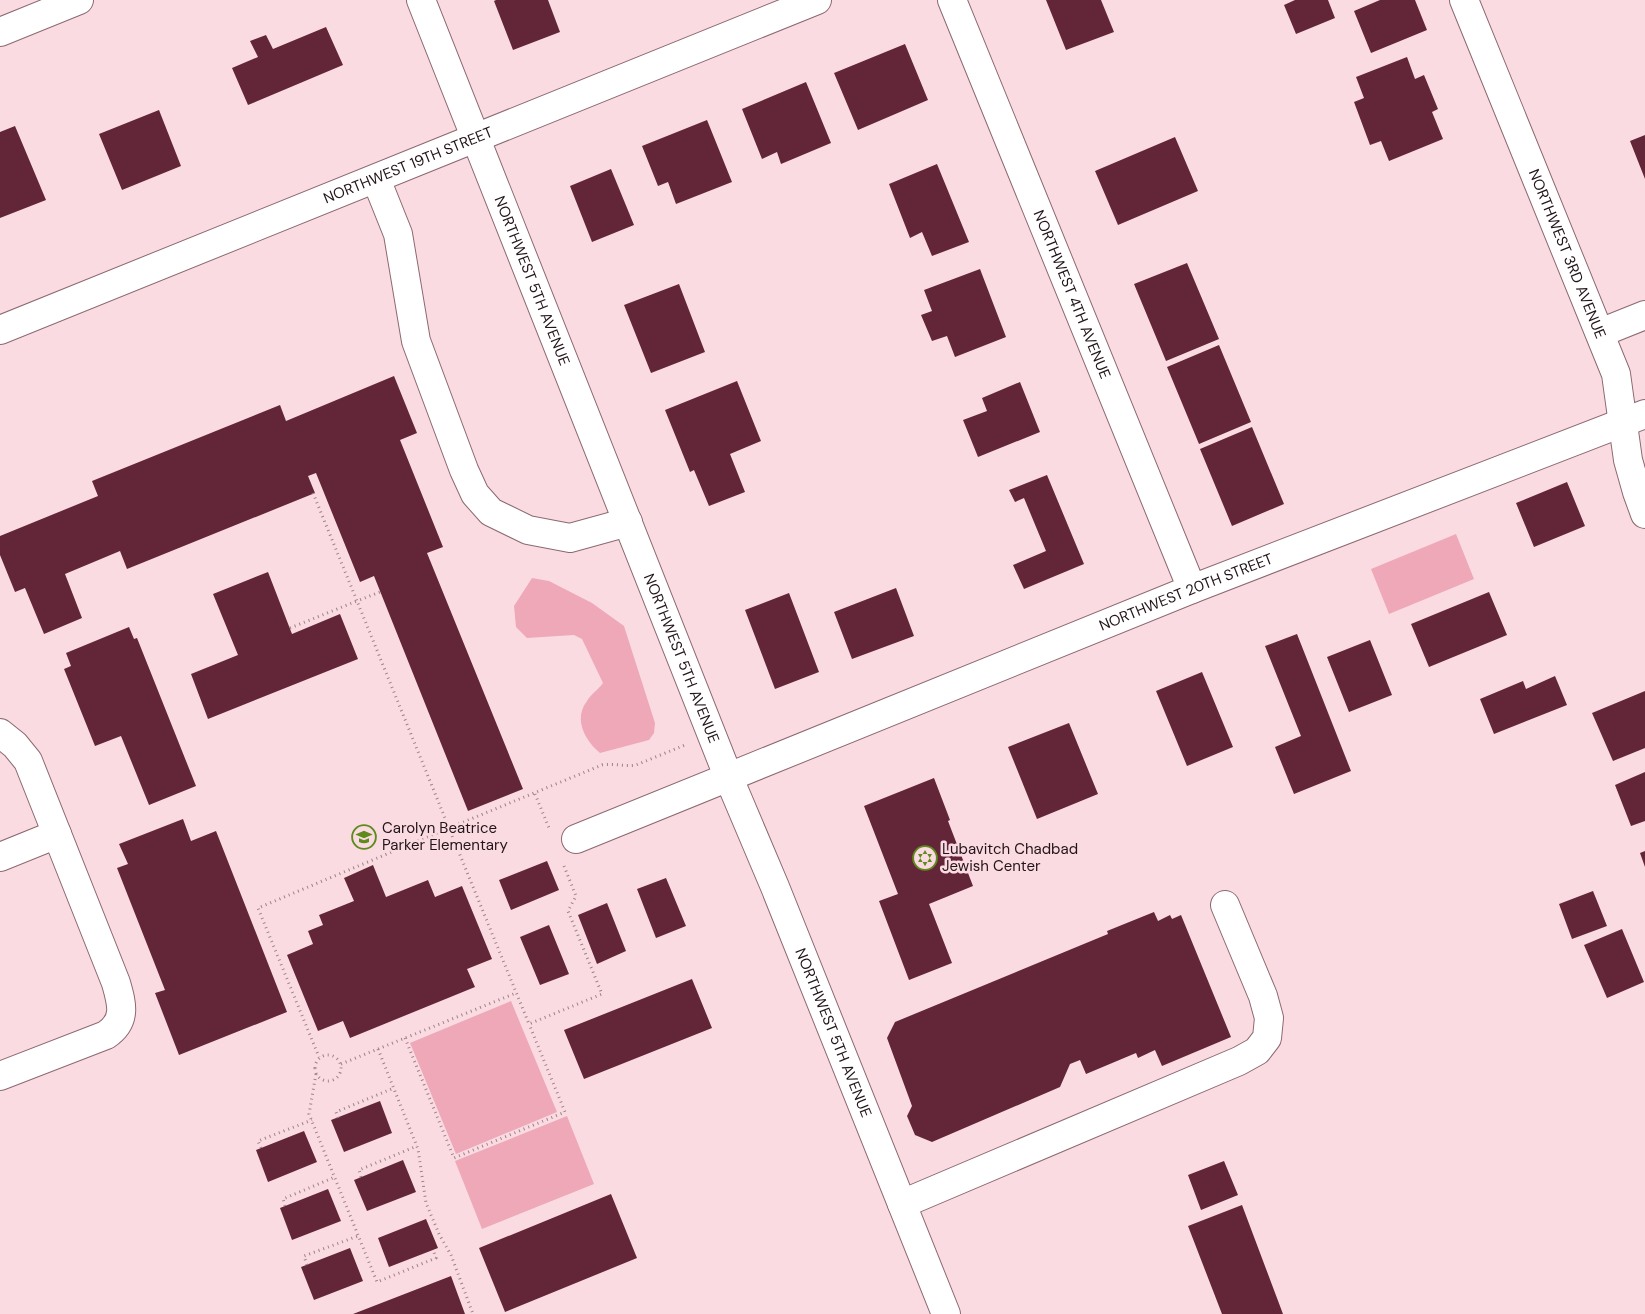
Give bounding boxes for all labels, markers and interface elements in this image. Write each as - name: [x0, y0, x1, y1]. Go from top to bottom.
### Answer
- street label: NORTHWEST 19TH STREET: [320, 122, 496, 208]
- street label: NORTHWEST 3RD AVENUE: [1524, 166, 1611, 342]
- street label: NORTHWEST 5TH AVENUE: [490, 193, 575, 369]
- street label: NORTHWEST 4TH AVENUE: [1029, 207, 1115, 382]
- street label: NORTHWEST 20TH STREET: [1096, 549, 1276, 636]
- street label: NORTHWEST 5TH AVENUE: [639, 571, 724, 746]
- place label: Carolyn Beatrice Parker Elementary: [382, 818, 509, 855]
- school or university icon: Carolyn Beatrice Parker Elementary: [351, 824, 377, 850]
- place label: Lubavitch Chadbad Jewish Center: [942, 839, 1078, 876]
- synagogue icon: Lubavitch Chadbad Jewish Center: [912, 845, 938, 871]
- street label: NORTHWEST 5TH AVENUE: [790, 945, 876, 1120]

